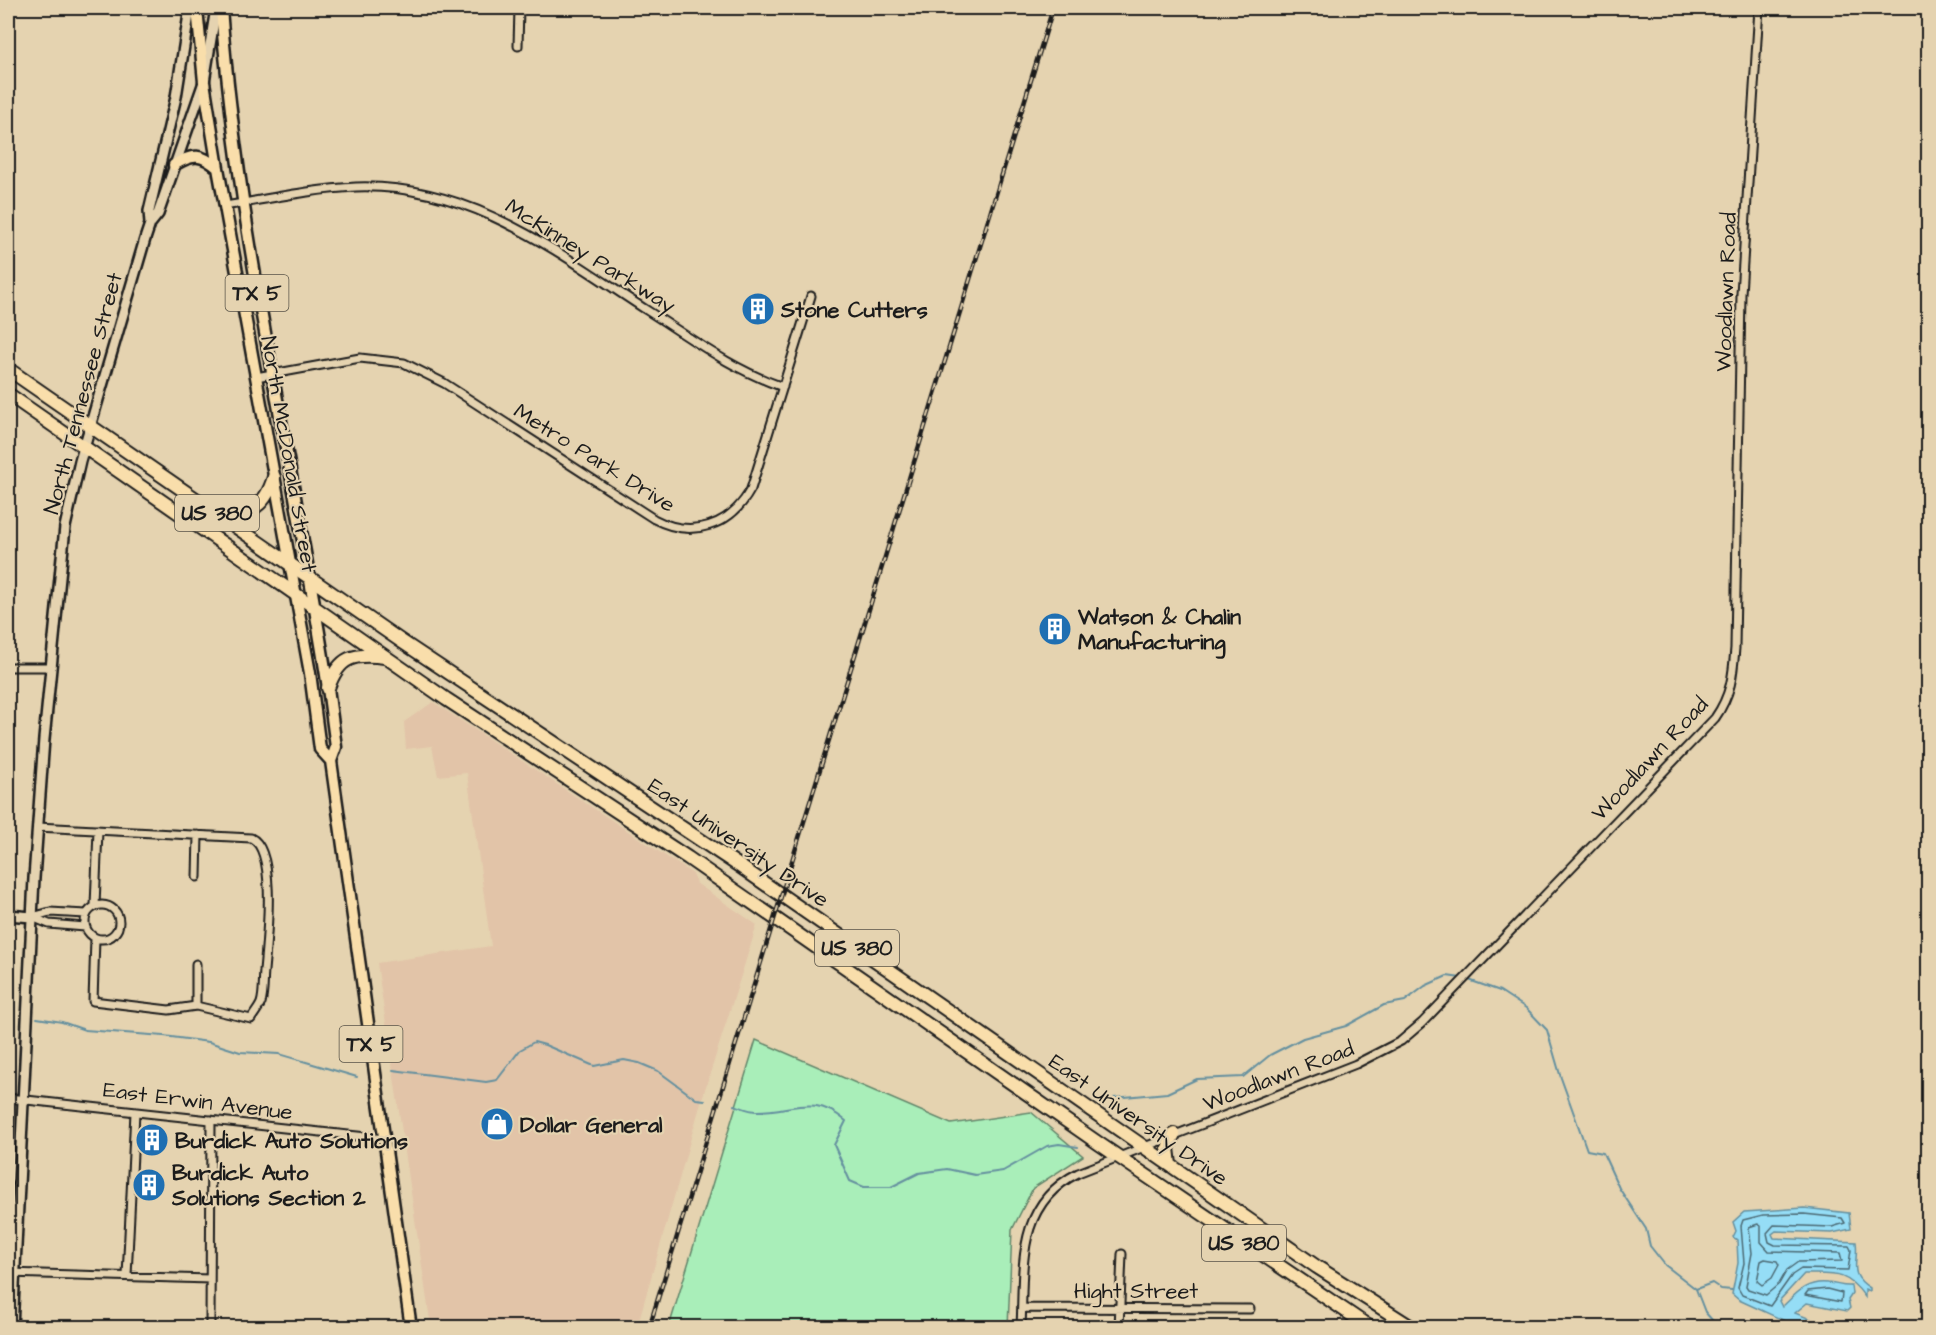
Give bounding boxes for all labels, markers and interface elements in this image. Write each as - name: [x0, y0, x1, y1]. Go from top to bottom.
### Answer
- street label: McKinney Parkway: [499, 191, 681, 322]
- street label: Woodlawn Road: [1708, 212, 1745, 372]
- street label: North Tennessee Street: [36, 269, 131, 518]
- road number: TX 5: [226, 275, 288, 311]
- building icon: Stone Cutters: [740, 291, 776, 327]
- place label: Stone Cutters: [780, 295, 928, 326]
- street label: North McDonald Street: [252, 334, 325, 575]
- street label: Metro Park Drive: [508, 396, 681, 520]
- road number: US 380: [175, 495, 259, 531]
- place label: Watson & Chalin Manufacturing: [1077, 602, 1241, 659]
- building icon: Watson & Chalin Manufacturing: [1037, 611, 1073, 647]
- street label: Woodlawn Road: [1584, 690, 1716, 828]
- street label: East University Drive: [641, 771, 835, 916]
- road number: US 380: [815, 930, 899, 966]
- road number: TX 5: [340, 1026, 403, 1062]
- street label: Woodlawn Road: [1199, 1033, 1359, 1119]
- street label: East University Drive: [1042, 1047, 1234, 1195]
- street label: East Erwin Avenue: [101, 1074, 294, 1128]
- shop icon: Dollar General: [479, 1106, 515, 1142]
- place label: Dollar General: [520, 1110, 663, 1141]
- building icon: Burdick Auto Solutions: [134, 1122, 170, 1158]
- place label: Burdick Auto Solutions: [175, 1126, 408, 1157]
- place label: Burdick Auto Solutions Section 2: [171, 1158, 366, 1214]
- building icon: Burdick Auto Solutions Section 2: [131, 1167, 167, 1203]
- road number: US 380: [1202, 1225, 1286, 1261]
- street label: Hight Street: [1074, 1276, 1198, 1308]

